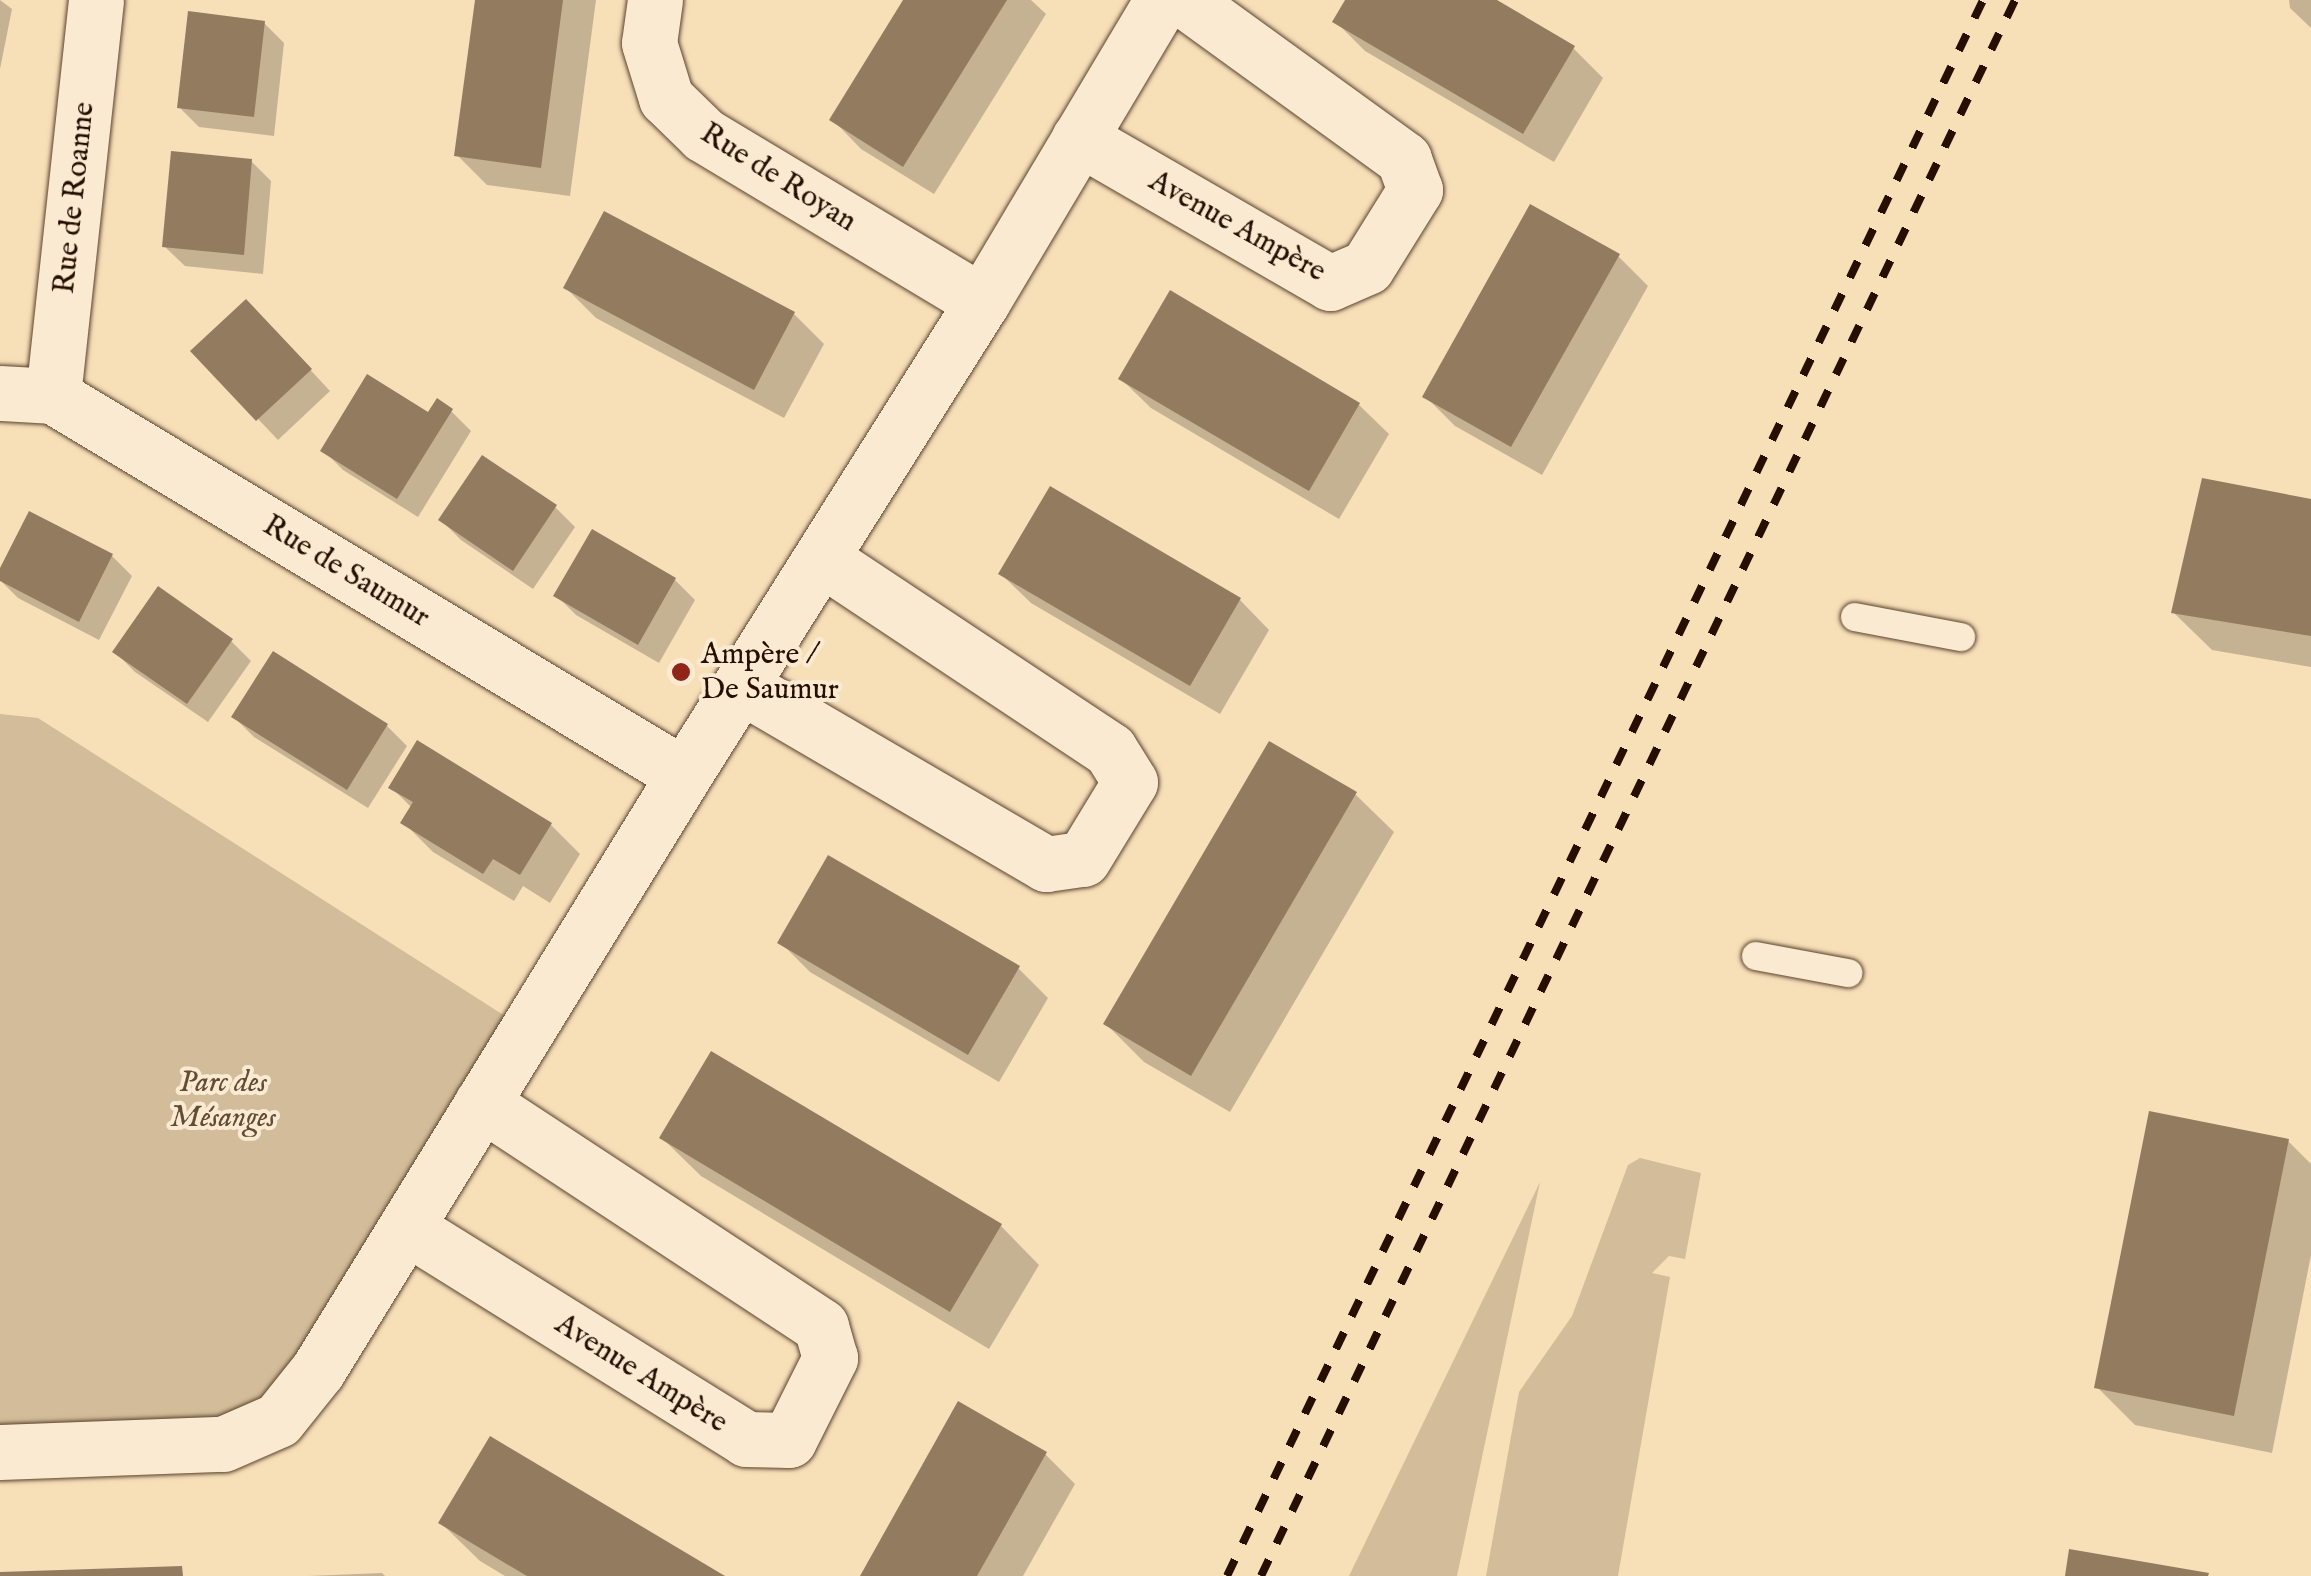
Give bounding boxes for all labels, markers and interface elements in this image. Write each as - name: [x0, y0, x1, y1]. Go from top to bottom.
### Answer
- street label: Rue de Roanne: [47, 100, 103, 296]
- street label: Rue de Royan: [693, 116, 863, 240]
- street label: Avenue Ampère: [1142, 164, 1332, 290]
- street label: Rue de Saumur: [256, 508, 436, 636]
- place label: Ampère / De Saumur: [701, 637, 839, 708]
- marker: Ampère / De Saumur: [670, 661, 692, 683]
- park label: Parc des Mésanges: [170, 1065, 276, 1136]
- street label: Avenue Ampère: [548, 1307, 734, 1441]

